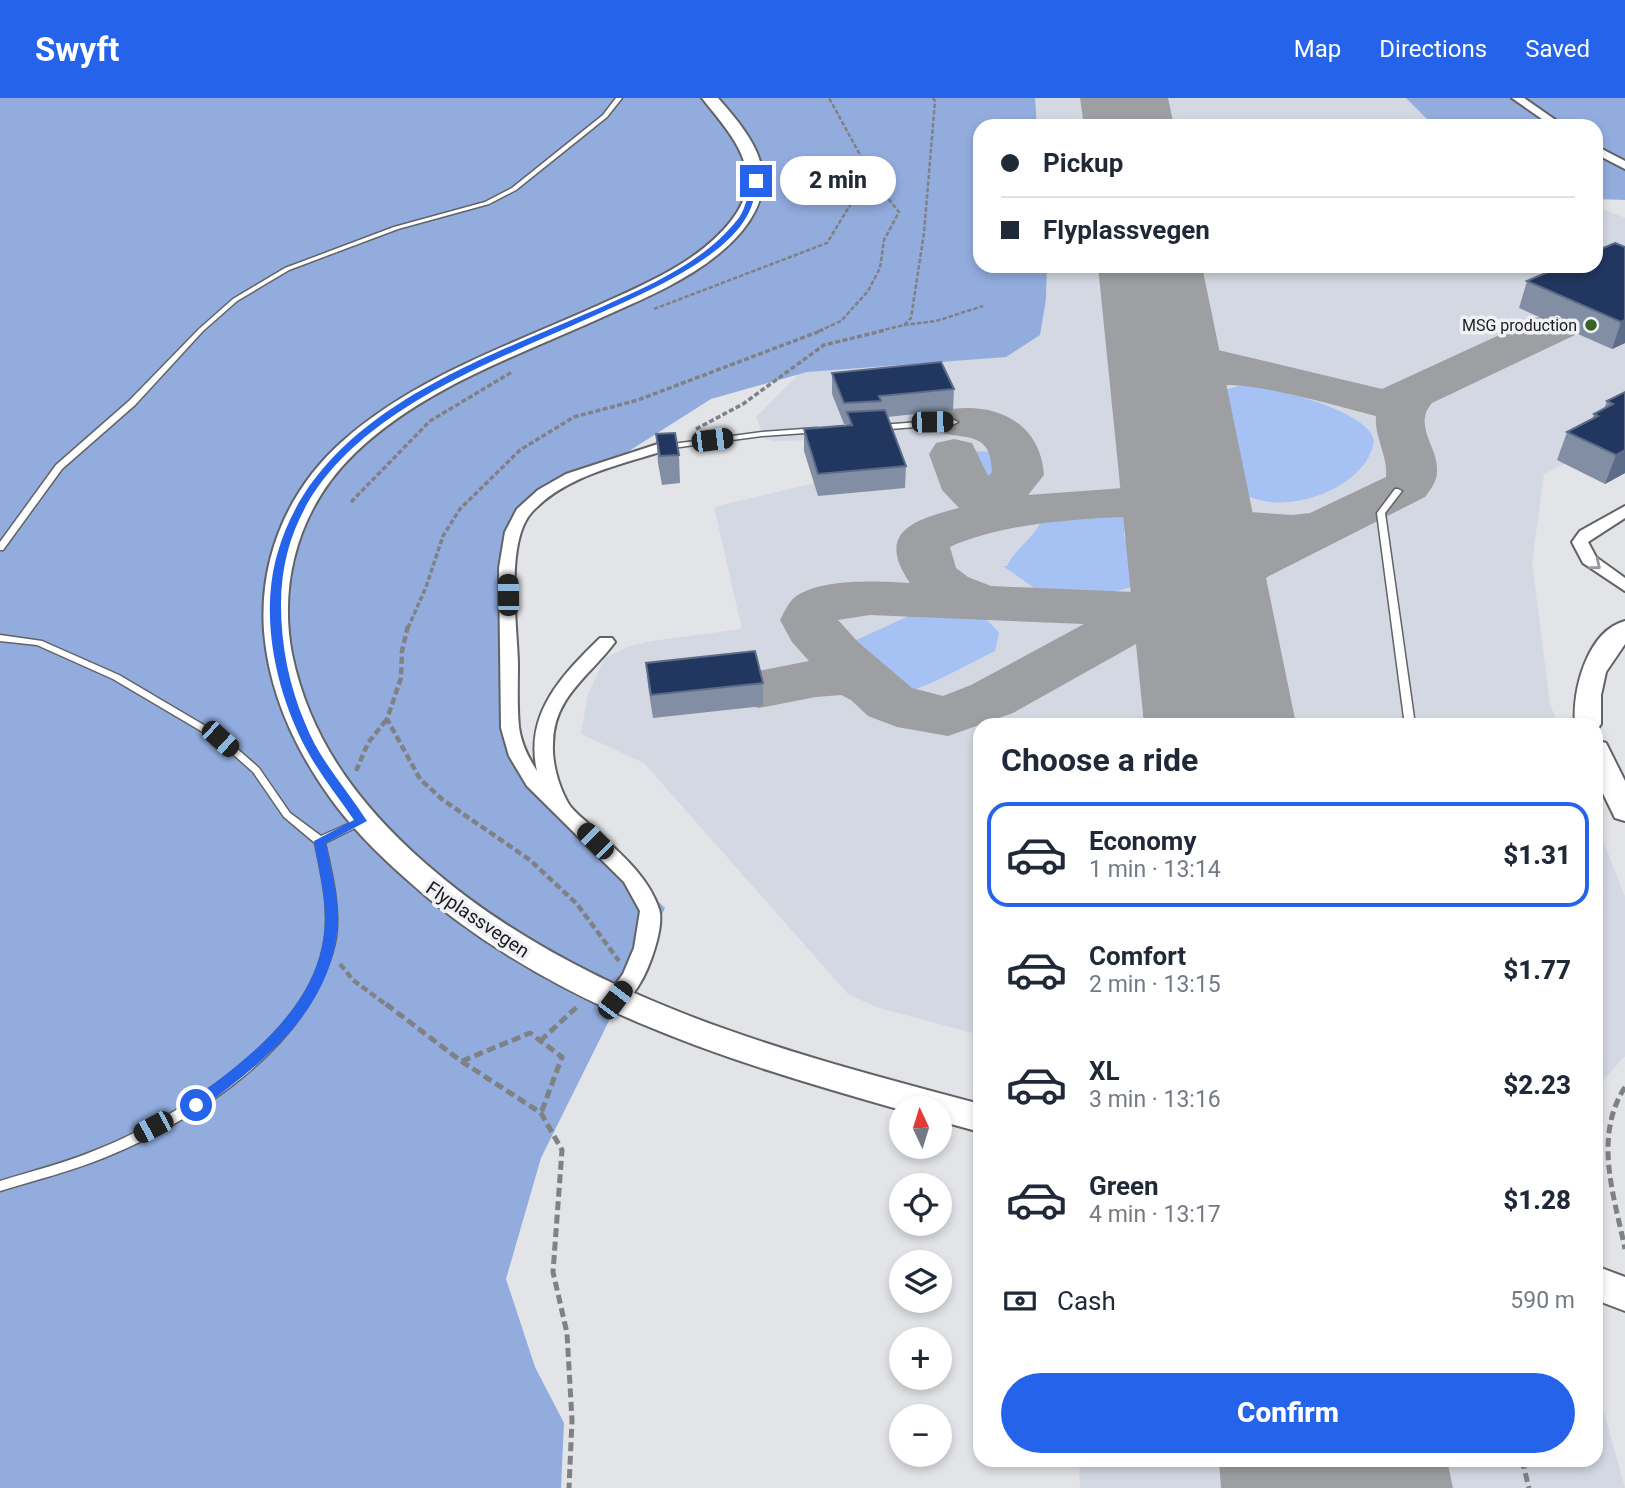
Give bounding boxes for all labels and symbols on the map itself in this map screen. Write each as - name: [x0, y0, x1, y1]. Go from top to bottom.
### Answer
- callout: 2 min: [780, 156, 896, 206]
- route end: [740, 165, 772, 197]
- place label: MSG production: [1462, 316, 1577, 335]
- marker: MSG production: [1583, 317, 1599, 333]
- car: [911, 411, 954, 433]
- car: [690, 427, 735, 453]
- one-way arrow: [1589, 557, 1601, 570]
- car: [498, 574, 519, 616]
- car: [198, 717, 243, 761]
- car: [573, 819, 618, 863]
- street label: Flyplassvegen: [422, 876, 534, 962]
- car: [594, 977, 637, 1023]
- route start: [180, 1089, 212, 1121]
- north arrow: [889, 1096, 952, 1158]
- car: [130, 1108, 177, 1146]

